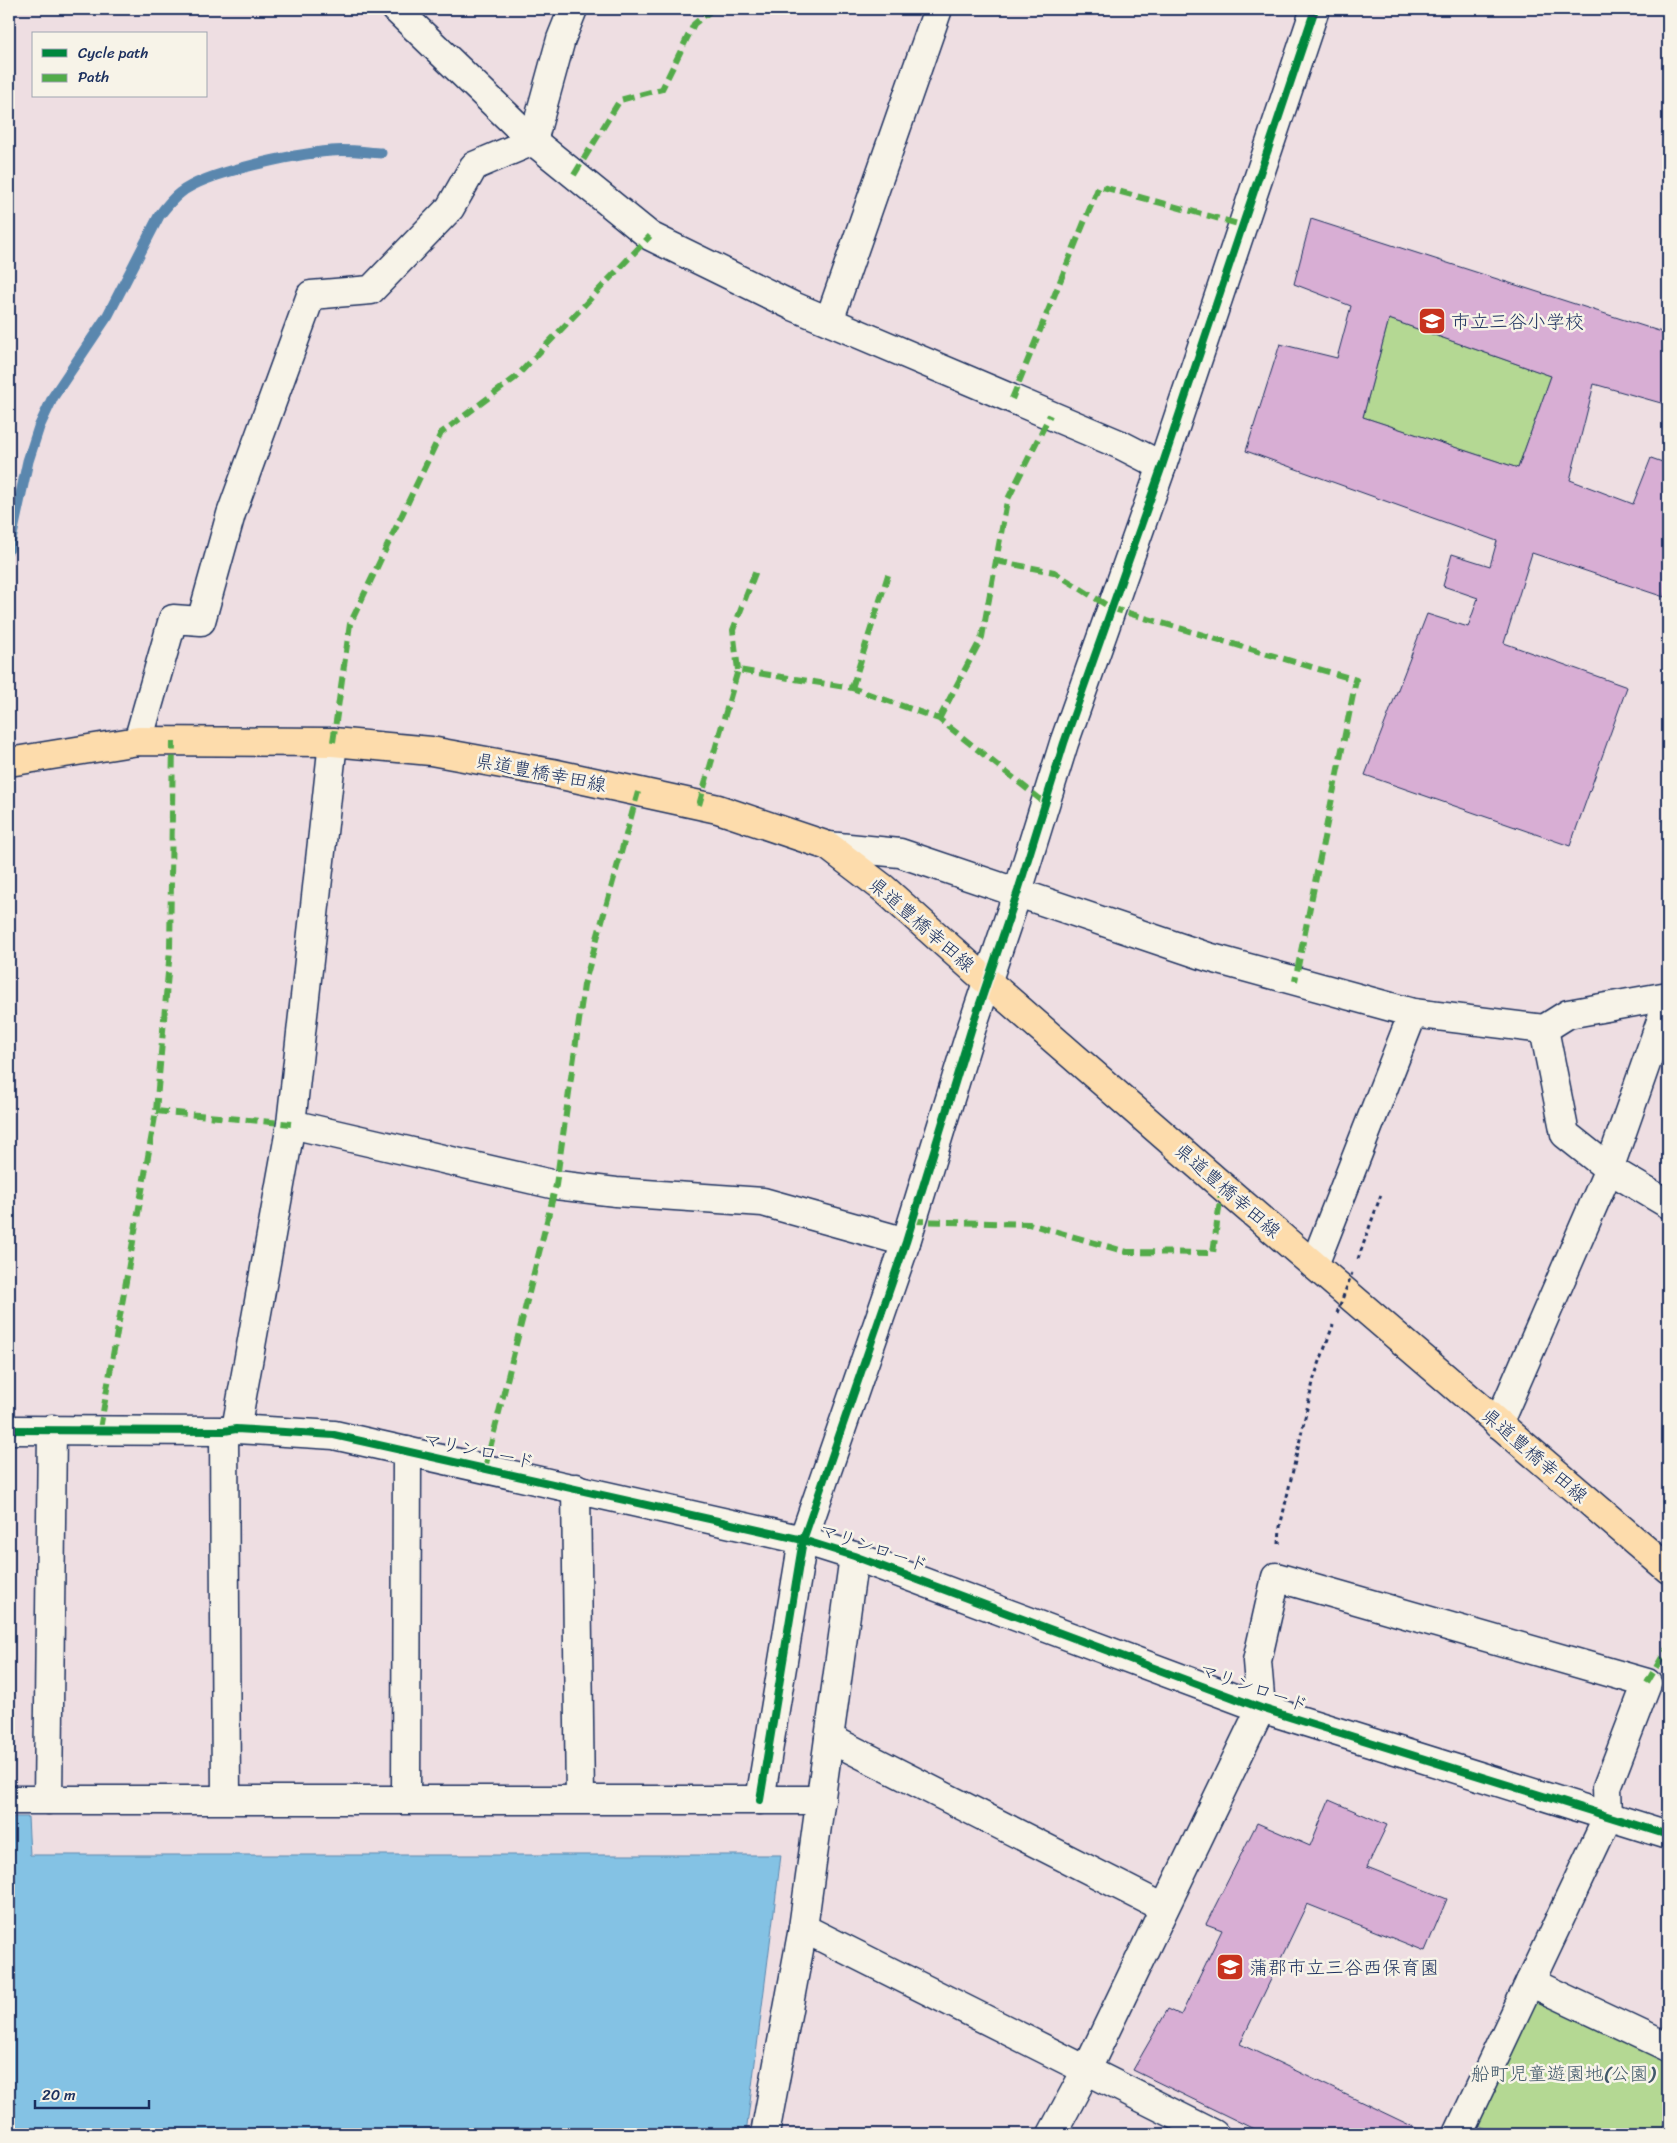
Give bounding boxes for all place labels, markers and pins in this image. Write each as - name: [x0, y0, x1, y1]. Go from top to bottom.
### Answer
- place label: 市立三谷小学校: [1451, 305, 1584, 338]
- school or university icon: 市立三谷小学校: [1417, 306, 1447, 336]
- place label: 蒲郡市立三谷西保育園: [1249, 1951, 1439, 1984]
- school or university icon: 蒲郡市立三谷西保育園: [1215, 1952, 1245, 1982]

